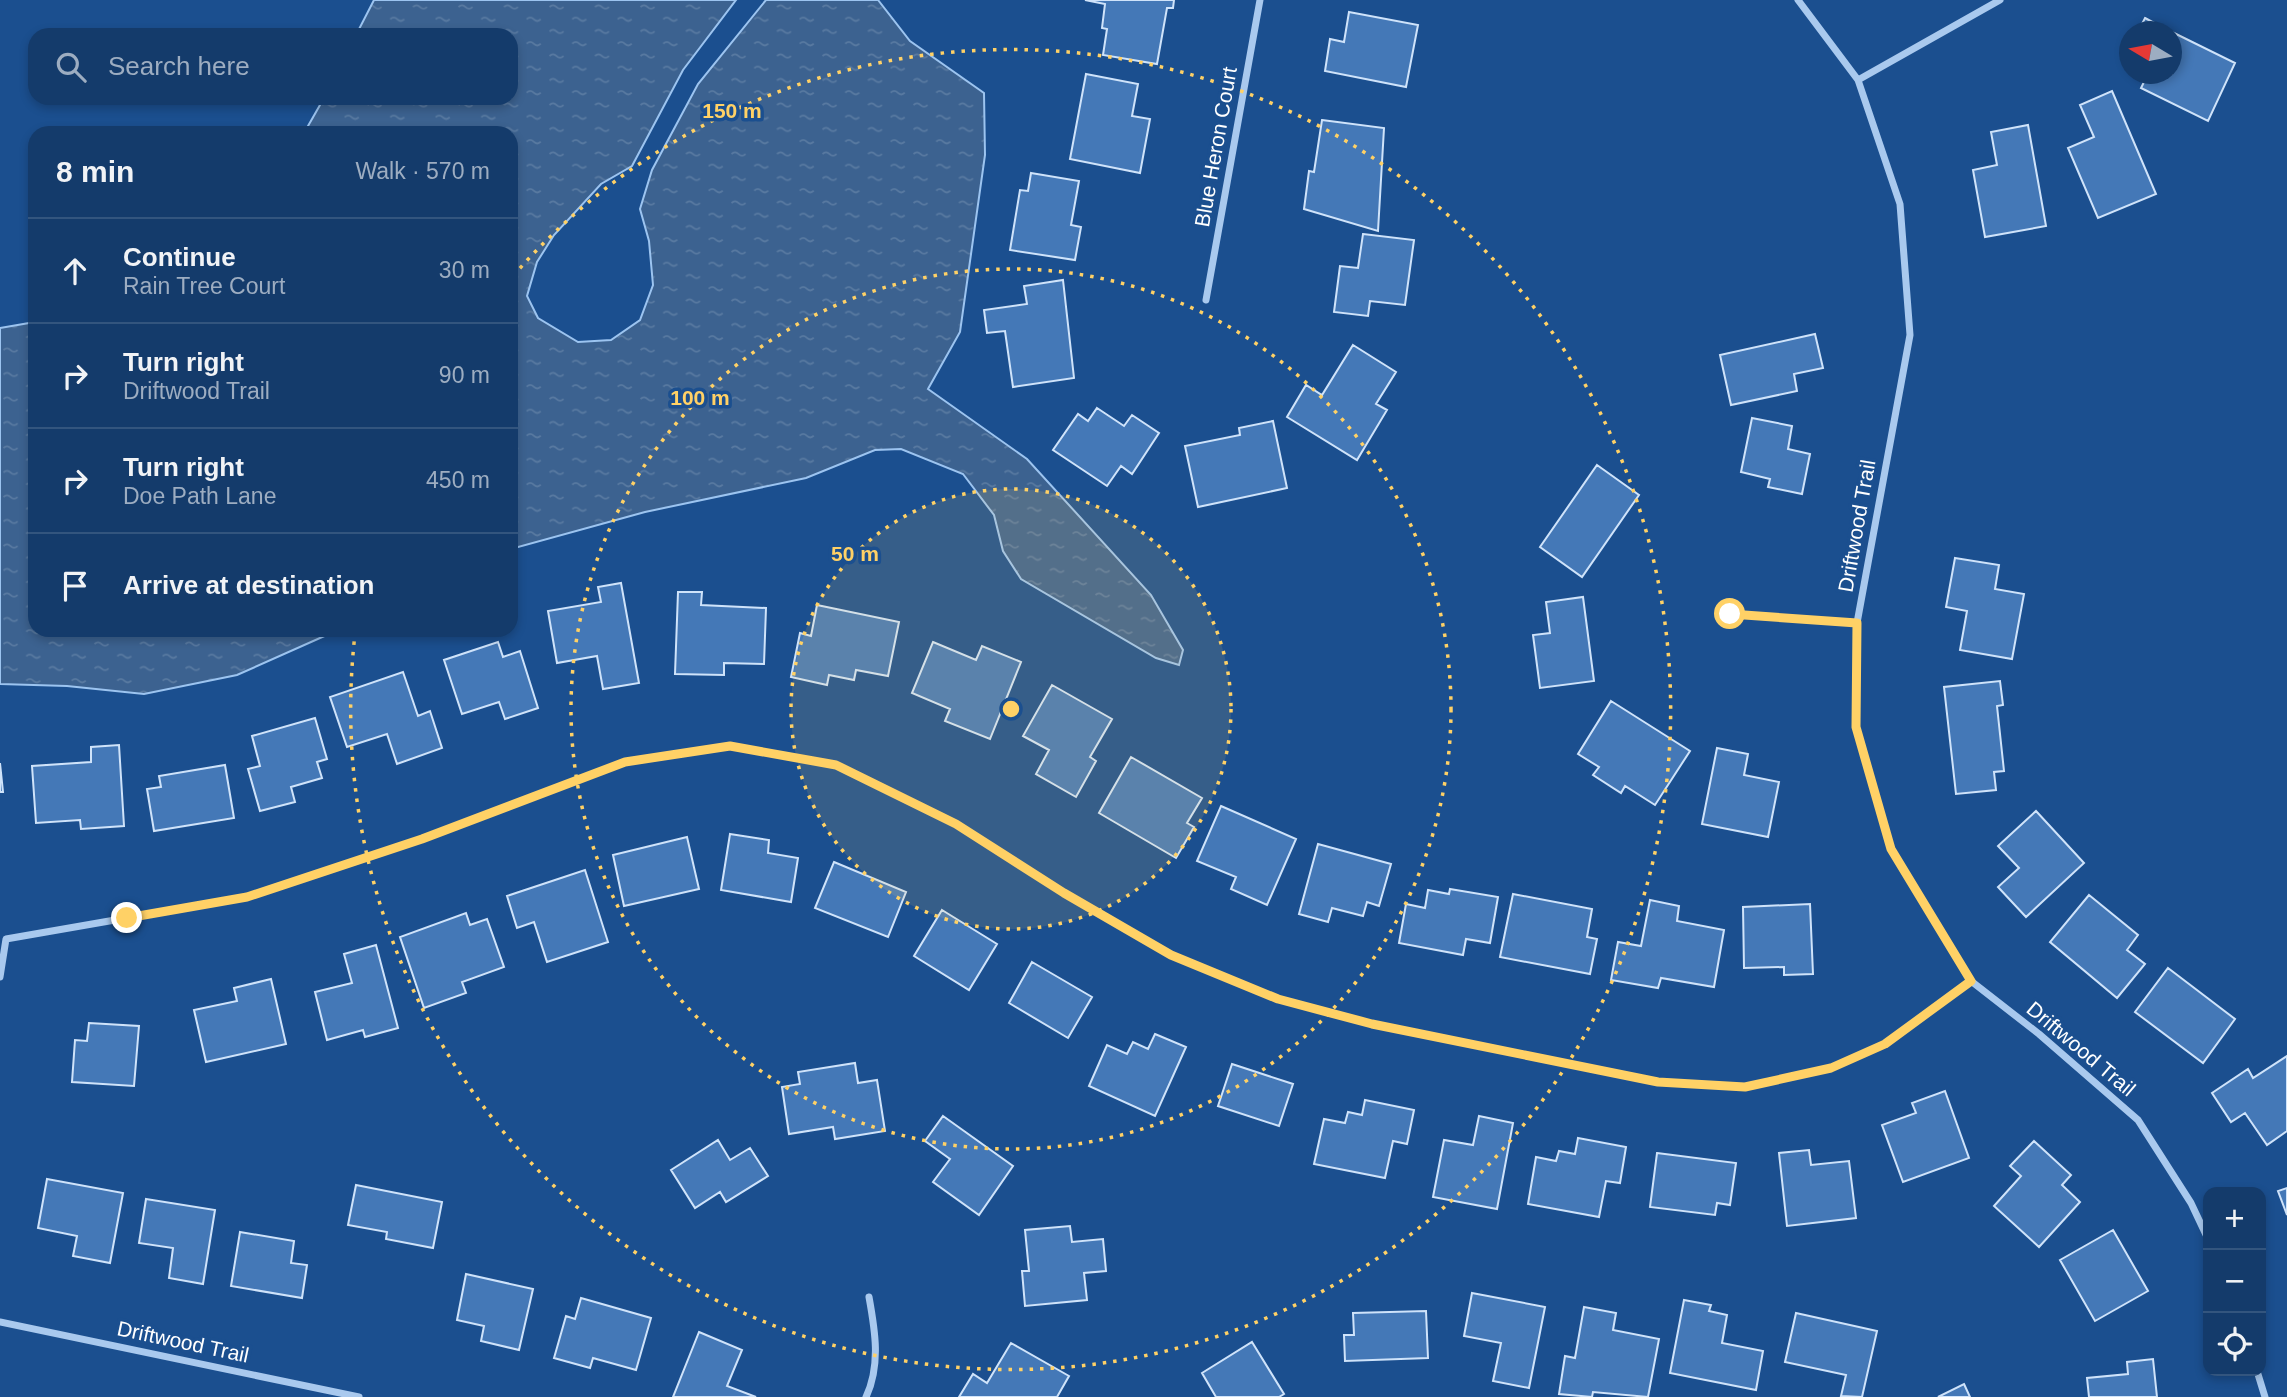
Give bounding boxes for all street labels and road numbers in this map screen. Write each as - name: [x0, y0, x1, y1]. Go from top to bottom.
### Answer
- street label: Blue Heron Court: [1190, 65, 1241, 229]
- street label: Driftwood Trail: [1834, 458, 1879, 594]
- street label: Driftwood Trail: [2023, 997, 2140, 1101]
- street label: Driftwood Trail: [115, 1316, 251, 1367]

